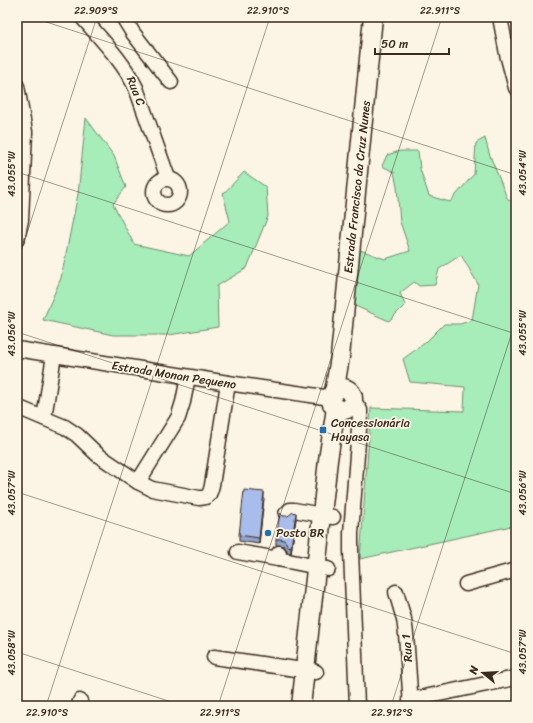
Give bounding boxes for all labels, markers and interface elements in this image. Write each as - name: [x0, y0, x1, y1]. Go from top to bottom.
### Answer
- text: 22.909°S: [74, 2, 119, 20]
- text: 22.910°S: [247, 2, 290, 20]
- text: 22.911°S: [420, 2, 461, 20]
- scale bar: [375, 30, 449, 56]
- text: 50 m: [381, 33, 408, 55]
- street label: Rua C: [120, 73, 152, 110]
- street label: Estrada Francisco da Cruz Nunes: [337, 99, 377, 274]
- text: 43.054°W: [514, 150, 532, 196]
- text: 43.055°W: [3, 151, 21, 197]
- text: 43.055°W: [514, 310, 532, 356]
- text: 43.056°W: [3, 311, 21, 356]
- street label: Estrada Monan Pequeno: [110, 354, 238, 396]
- place label: Concessionária Hayasa: [331, 412, 410, 448]
- marker: Concessionária Hayasa: [318, 425, 328, 435]
- text: 43.057°W: [3, 470, 21, 515]
- text: 43.056°W: [514, 470, 532, 515]
- place label: Posto BR: [276, 522, 324, 544]
- marker: Posto BR: [263, 528, 273, 538]
- text: 43.057°W: [514, 629, 532, 674]
- text: 43.058°W: [3, 630, 21, 676]
- street label: Rua 1: [395, 633, 419, 663]
- north arrow: [463, 653, 503, 693]
- text: N: [463, 663, 484, 678]
- text: 22.910°S: [26, 704, 69, 722]
- text: 22.911°S: [200, 704, 241, 722]
- text: 22.912°S: [371, 704, 413, 722]

